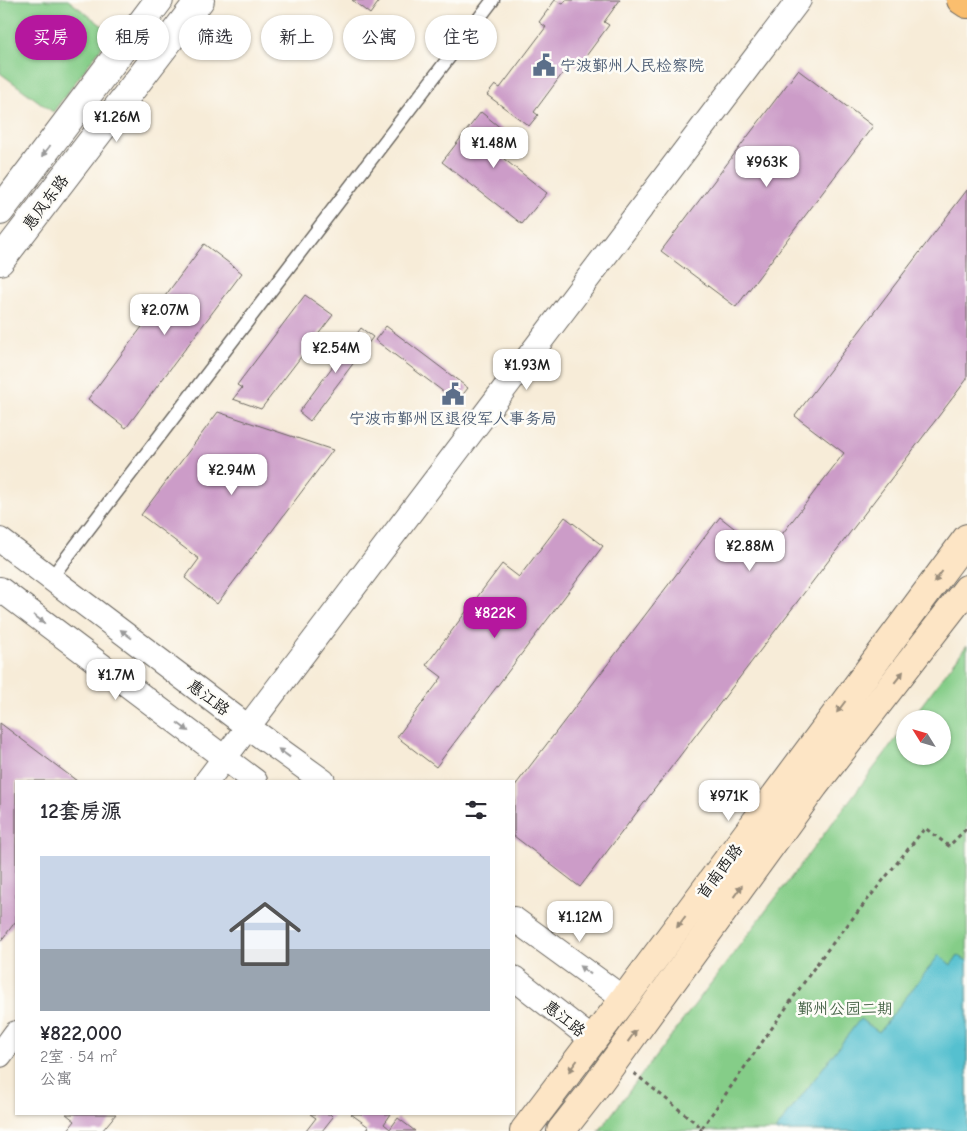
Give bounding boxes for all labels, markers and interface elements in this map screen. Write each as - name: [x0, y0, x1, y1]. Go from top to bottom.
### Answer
- chip: 买房: [15, 15, 87, 60]
- chip: 租房: [97, 15, 169, 60]
- chip: 筛选: [179, 15, 251, 60]
- chip: 新上: [261, 15, 333, 60]
- chip: 公寓: [343, 15, 415, 60]
- chip: 住宅: [425, 15, 497, 60]
- public building icon: 宁波鄞州人民检察院: [531, 52, 557, 78]
- place label: 宁波鄞州人民检察院: [560, 57, 704, 75]
- pin: ¥1.26M: [76, 100, 158, 143]
- text: ¥1.26M: [94, 108, 140, 126]
- pin: ¥1.48M: [453, 126, 535, 169]
- text: ¥1.48M: [471, 134, 517, 152]
- one-way arrow: [40, 144, 51, 157]
- pin: ¥963K: [732, 146, 802, 188]
- text: ¥963K: [746, 153, 788, 171]
- street label: 惠风东路: [19, 172, 72, 234]
- pin: ¥2.07M: [124, 294, 206, 336]
- text: ¥2.07M: [141, 301, 189, 319]
- pin: ¥2.54M: [295, 332, 377, 374]
- text: ¥2.54M: [312, 339, 360, 357]
- pin: ¥1.93M: [486, 348, 568, 391]
- text: ¥1.93M: [504, 356, 550, 374]
- public building icon: 宁波市鄞州区退役军人事务局: [440, 381, 466, 407]
- place label: 宁波市鄞州区退役军人事务局: [349, 410, 557, 428]
- pin: ¥2.94M: [191, 454, 273, 496]
- text: ¥2.94M: [208, 461, 256, 479]
- pin: ¥2.88M: [709, 530, 791, 572]
- text: ¥2.88M: [726, 537, 774, 555]
- one-way arrow: [933, 570, 943, 584]
- pin: ¥822K: [460, 596, 530, 639]
- text: ¥822K: [474, 604, 516, 622]
- one-way arrow: [32, 613, 45, 624]
- one-way arrow: [120, 629, 133, 640]
- pin: ¥1.7M: [81, 658, 151, 701]
- text: ¥1.7M: [97, 666, 135, 684]
- one-way arrow: [893, 671, 904, 684]
- street label: 惠江路: [184, 676, 233, 719]
- one-way arrow: [836, 700, 846, 714]
- north arrow: [896, 710, 951, 765]
- map controls: [896, 710, 951, 765]
- one-way arrow: [176, 722, 190, 732]
- one-way arrow: [277, 748, 290, 758]
- pin: ¥971K: [694, 780, 764, 822]
- text: ¥971K: [710, 787, 748, 805]
- icon: filters: [462, 796, 490, 824]
- text: 12套房源: [40, 799, 122, 823]
- street label: 首南西路: [693, 841, 746, 903]
- one-way arrow: [733, 884, 743, 898]
- icon: home: [220, 889, 310, 979]
- pin: ¥1.12M: [539, 900, 621, 943]
- text: ¥1.12M: [558, 908, 602, 926]
- one-way arrow: [676, 915, 687, 928]
- one-way arrow: [579, 965, 592, 976]
- street label: 惠江路: [540, 997, 589, 1041]
- park label: 鄞州公园二期: [797, 1000, 893, 1018]
- text: ¥822,000: [40, 1021, 122, 1045]
- one-way arrow: [627, 1029, 637, 1043]
- text: 2室 · 54 m²: [40, 1048, 117, 1066]
- one-way arrow: [568, 1059, 579, 1072]
- text: 公寓: [40, 1070, 72, 1088]

